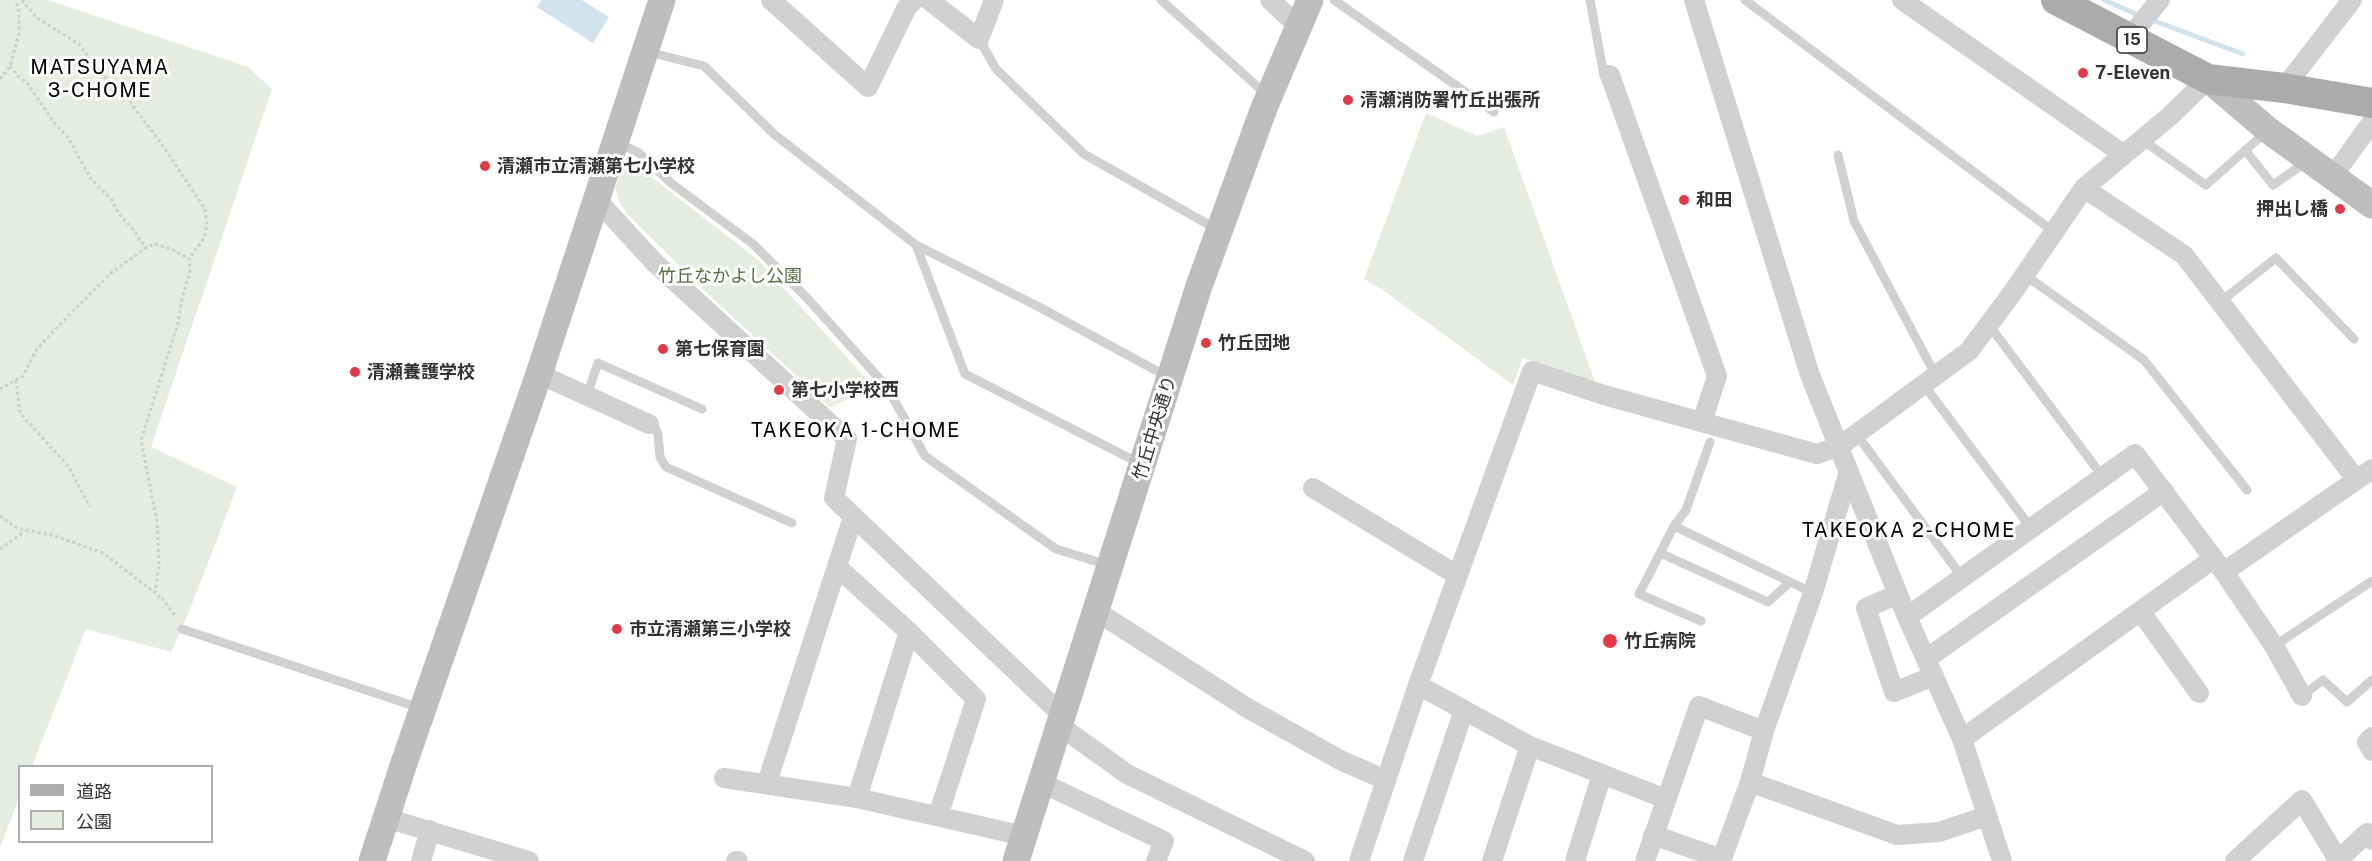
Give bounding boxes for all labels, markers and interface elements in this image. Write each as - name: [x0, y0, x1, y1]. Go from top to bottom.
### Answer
- road number: 15: [2117, 27, 2147, 53]
- district label: MATSUYAMA 3-CHOME: [30, 56, 170, 103]
- place label: 7-Eleven: [2095, 62, 2170, 84]
- marker: 7-Eleven: [2076, 66, 2090, 80]
- place label: 清瀬消防署竹丘出張所: [1360, 89, 1540, 111]
- marker: 清瀬消防署竹丘出張所: [1341, 93, 1355, 107]
- place label: 清瀬市立清瀬第七小学校: [497, 155, 695, 177]
- marker: 清瀬市立清瀬第七小学校: [478, 159, 492, 173]
- place label: 和田: [1696, 189, 1732, 211]
- marker: 和田: [1677, 193, 1691, 207]
- place label: 押出し橋: [2256, 198, 2328, 220]
- marker: 押出し橋: [2333, 202, 2347, 216]
- park label: 竹丘なかよし公園: [658, 265, 802, 287]
- place label: 竹丘団地: [1218, 332, 1290, 354]
- marker: 竹丘団地: [1199, 336, 1213, 350]
- place label: 第七保育園: [675, 338, 765, 360]
- marker: 第七保育園: [656, 342, 670, 356]
- place label: 清瀬養護学校: [367, 361, 475, 383]
- marker: 清瀬養護学校: [348, 365, 362, 379]
- street label: 竹丘中央通り: [1129, 373, 1181, 483]
- place label: 第七小学校西: [791, 379, 899, 401]
- marker: 第七小学校西: [772, 383, 786, 397]
- district label: TAKEOKA 1-CHOME: [751, 419, 961, 443]
- district label: TAKEOKA 2-CHOME: [1802, 519, 2016, 543]
- place label: 市立清瀬第三小学校: [629, 618, 791, 640]
- marker: 市立清瀬第三小学校: [610, 622, 624, 636]
- place label: 竹丘病院: [1624, 630, 1696, 652]
- marker: 竹丘病院: [1601, 632, 1619, 650]
- legend: [18, 765, 213, 843]
- text: 道路: [76, 781, 112, 802]
- text: 公園: [76, 811, 112, 832]

